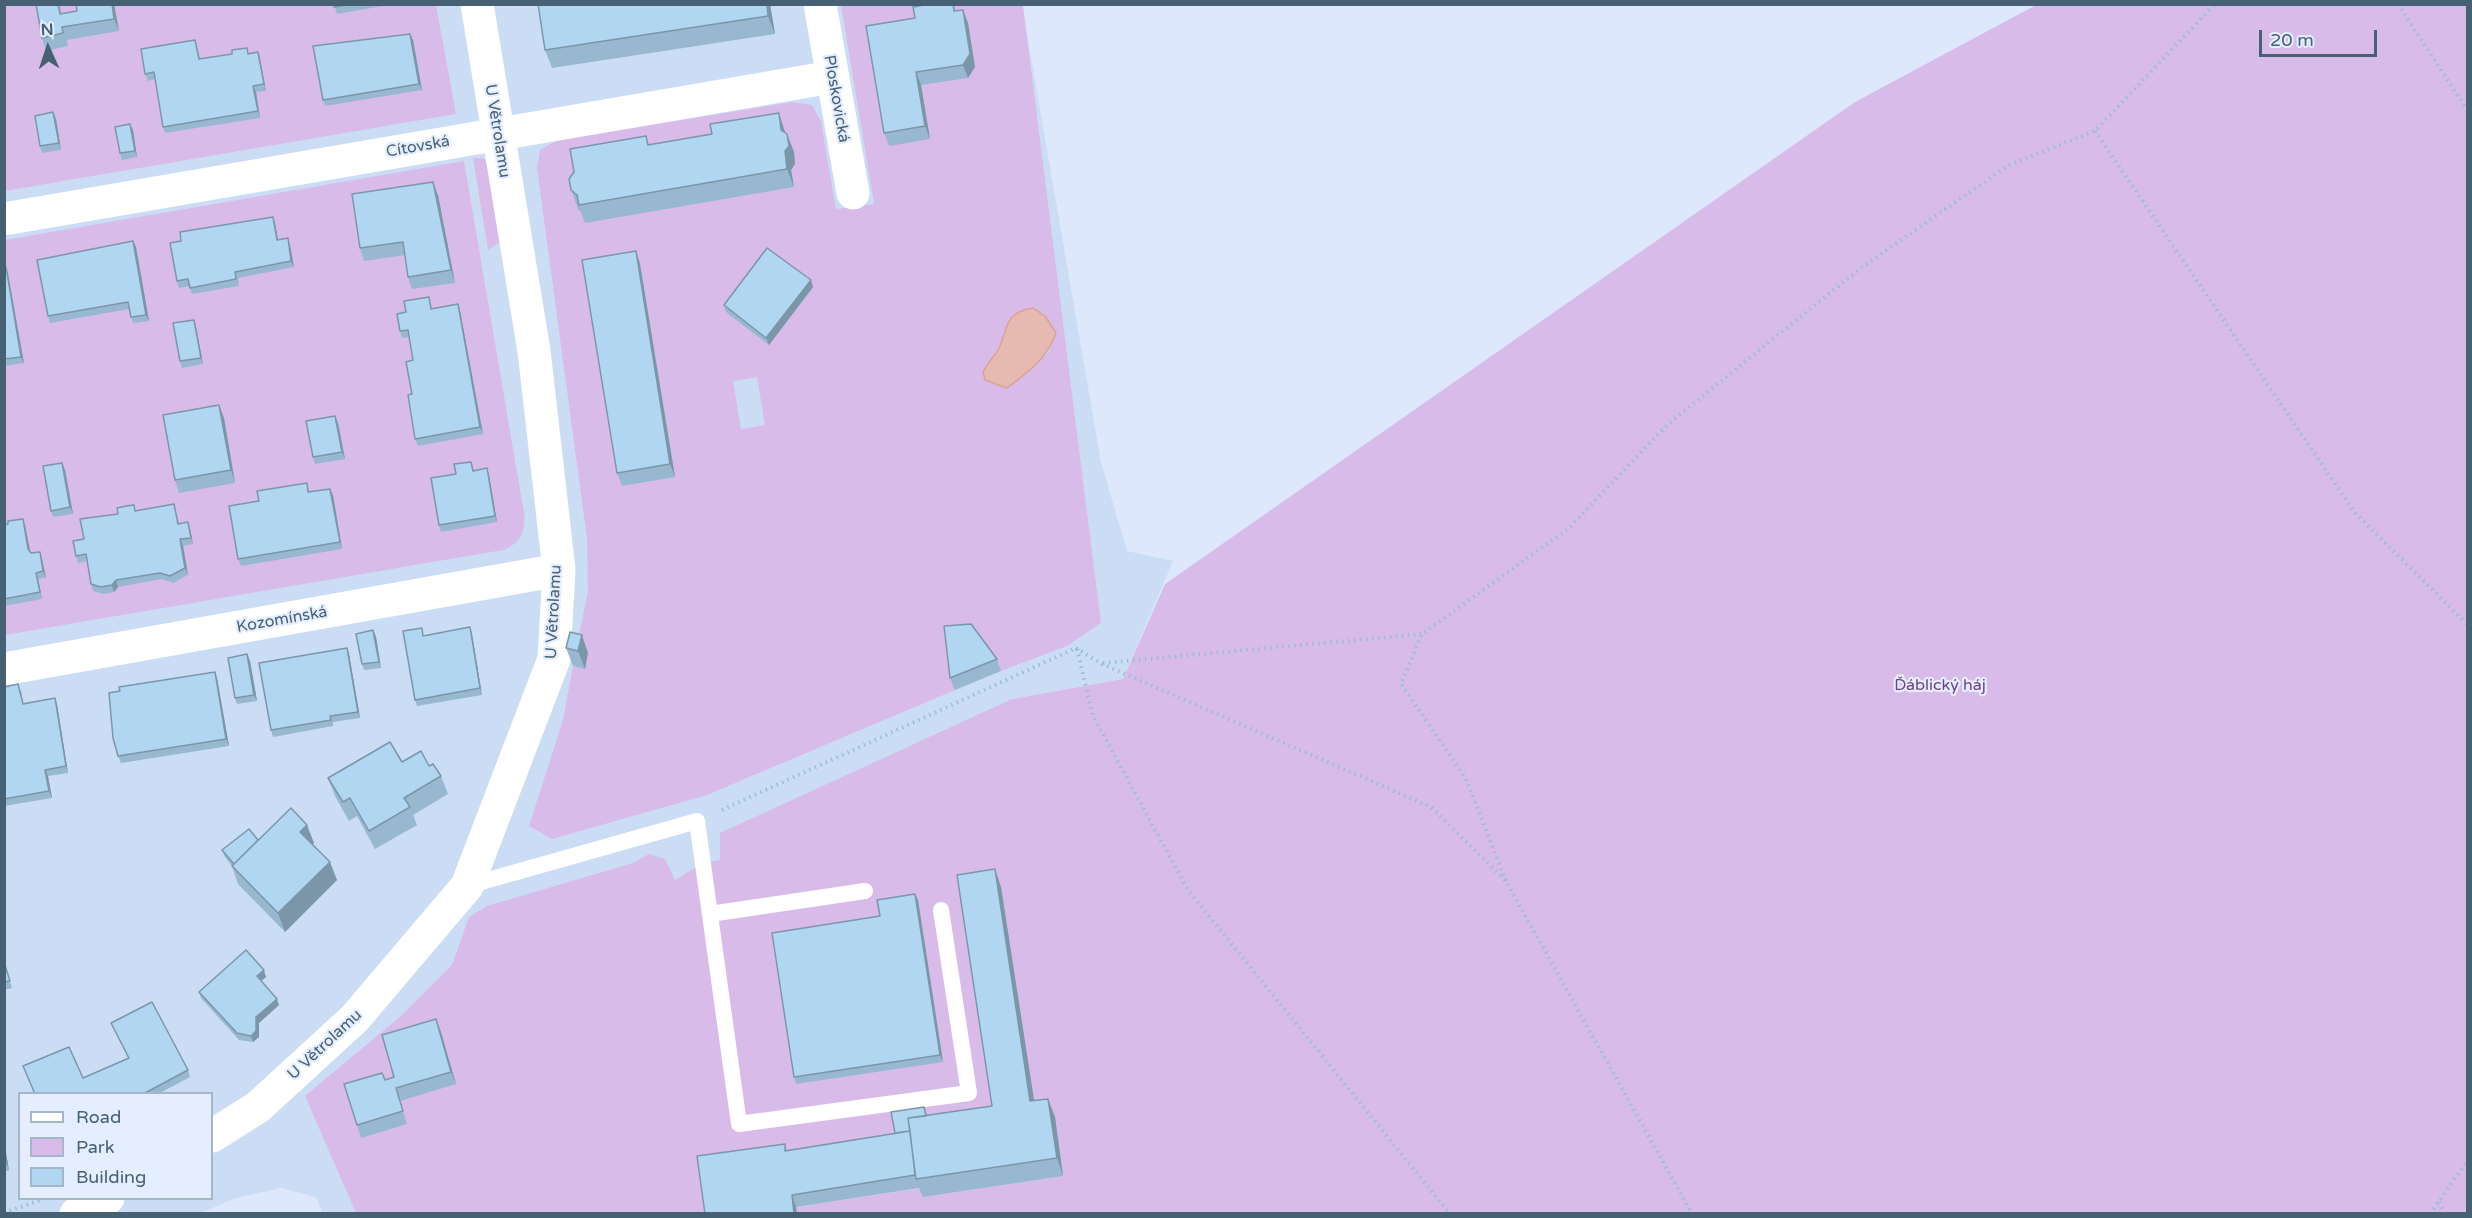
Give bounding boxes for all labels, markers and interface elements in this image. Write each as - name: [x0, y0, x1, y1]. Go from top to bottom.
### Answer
- north arrow: [18, 18, 78, 78]
- scale bar: [2262, 18, 2380, 56]
- text: N: [40, 20, 54, 40]
- text: 20 m: [2270, 29, 2314, 51]
- street label: Ploskovická: [819, 54, 853, 144]
- street label: U Větrolamu: [480, 83, 514, 179]
- street label: Cítovská: [385, 132, 451, 162]
- street label: U Větrolamu: [542, 564, 566, 660]
- street label: Kozomínská: [235, 603, 329, 637]
- park label: Ďáblický háj: [1894, 676, 1986, 696]
- street label: U Větrolamu: [284, 1006, 366, 1084]
- legend: [18, 1092, 213, 1200]
- text: Road: [76, 1106, 121, 1128]
- text: Park: [76, 1136, 114, 1158]
- text: Building: [76, 1166, 146, 1188]

